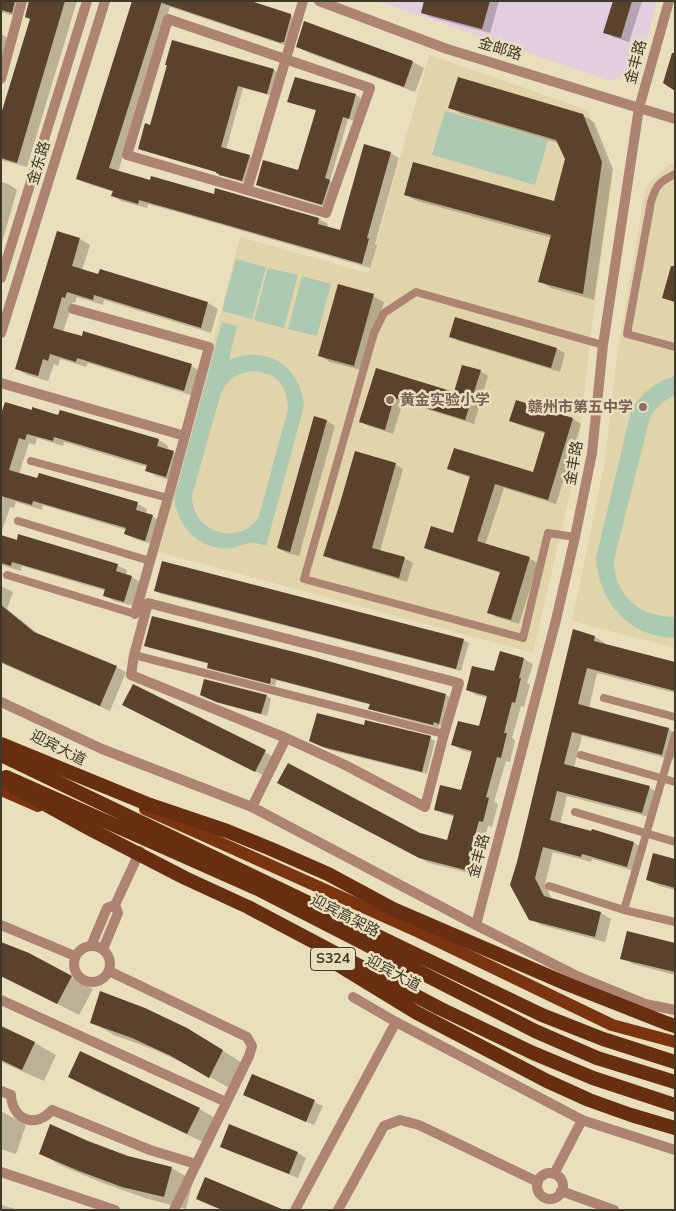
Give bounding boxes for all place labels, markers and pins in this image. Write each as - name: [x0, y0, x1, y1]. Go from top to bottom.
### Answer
- place label: 黄金实验小学: [400, 391, 490, 409]
- marker: 黄金实验小学: [384, 394, 396, 406]
- place label: 赣州市第五中学: [528, 398, 633, 416]
- marker: 赣州市第五中学: [637, 401, 649, 413]

